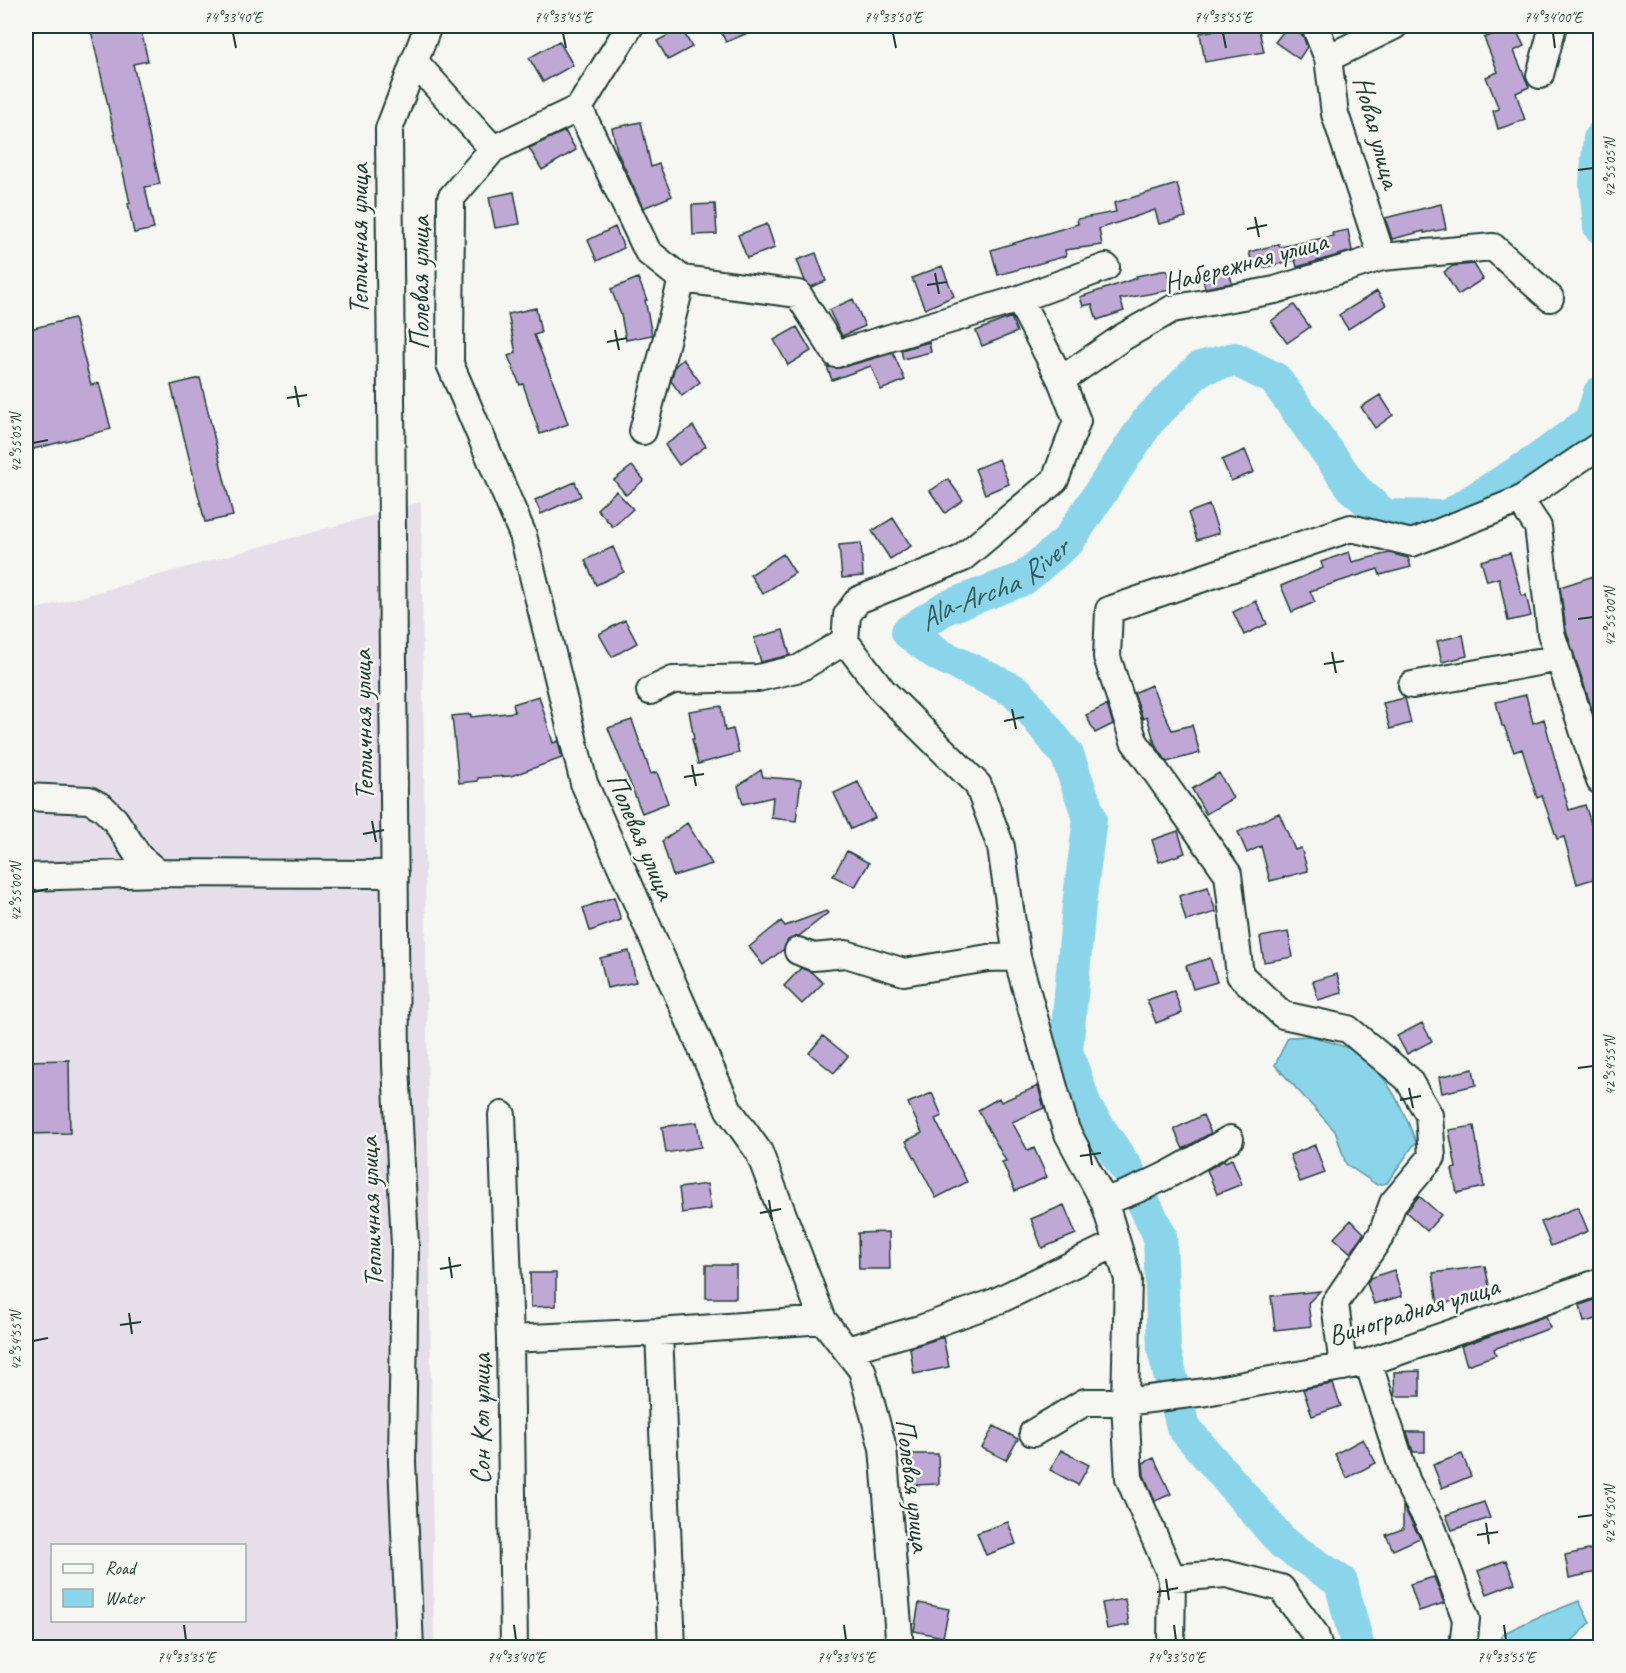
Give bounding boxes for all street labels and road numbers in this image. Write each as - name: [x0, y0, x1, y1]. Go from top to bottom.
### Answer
- street label: Новая улица: [1346, 72, 1410, 194]
- street label: Тепличная улица: [341, 162, 376, 314]
- street label: Полевая улица: [402, 214, 437, 350]
- street label: Набережная улица: [1159, 222, 1333, 300]
- street label: Тепличная улица: [344, 648, 381, 801]
- street label: Полевая улица: [599, 768, 685, 906]
- street label: Тепличная улица: [350, 1134, 391, 1288]
- street label: Виноградная улица: [1324, 1267, 1504, 1353]
- street label: Сон Кол улица: [463, 1352, 498, 1485]
- street label: Полевая улица: [888, 1416, 939, 1555]

